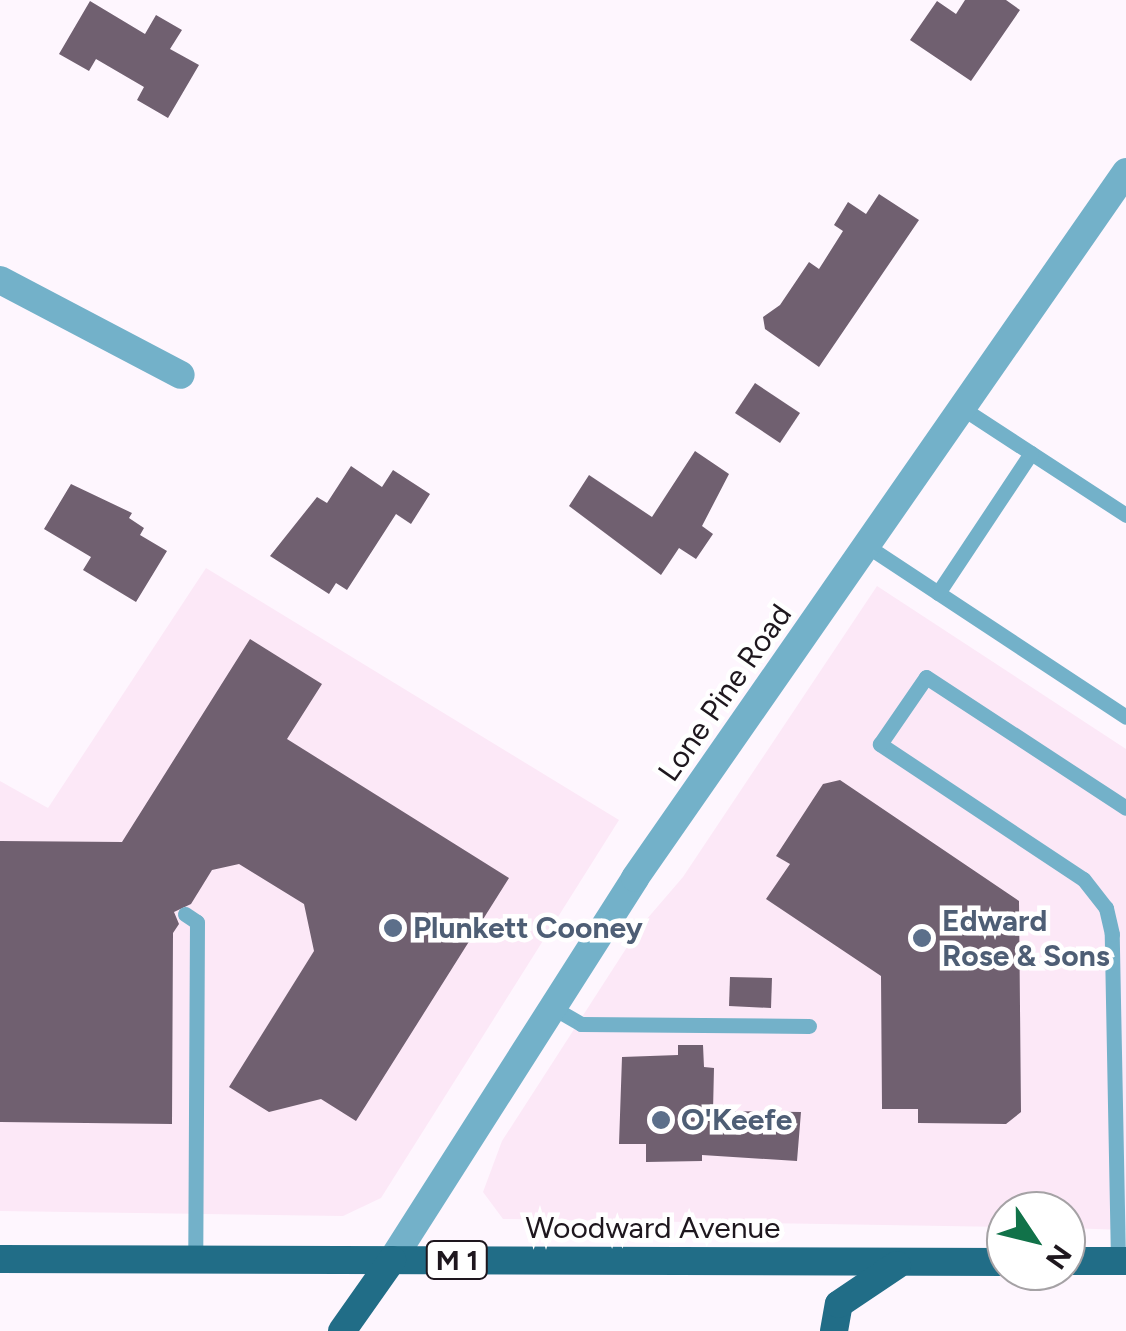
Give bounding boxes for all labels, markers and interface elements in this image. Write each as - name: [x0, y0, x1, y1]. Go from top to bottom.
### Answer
- street label: Lone Pine Road: [651, 598, 799, 788]
- place label: Edward Rose & Sons: [942, 903, 1110, 974]
- place label: Plunkett Cooney: [413, 910, 643, 946]
- marker: Plunkett Cooney: [382, 917, 404, 939]
- marker: Edward Rose & Sons: [911, 927, 933, 949]
- place label: O'Keefe: [681, 1102, 792, 1138]
- marker: O'Keefe: [650, 1109, 672, 1131]
- north arrow: [986, 1191, 1086, 1291]
- street label: Woodward Avenue: [525, 1210, 781, 1246]
- road number: M 1: [424, 1237, 490, 1283]
- text: N: [1039, 1238, 1079, 1276]

